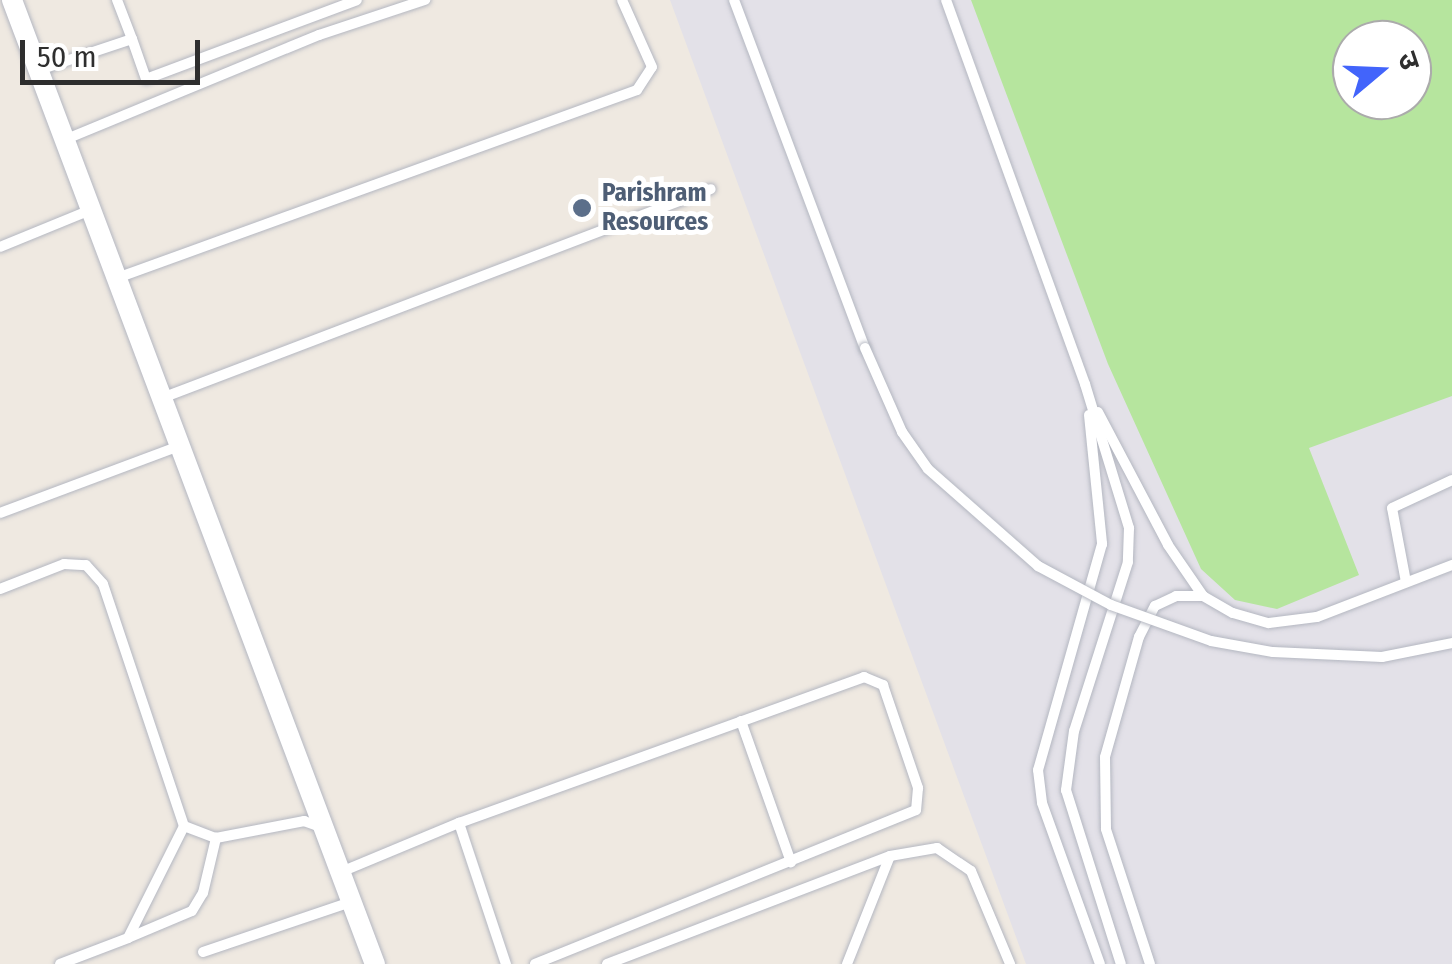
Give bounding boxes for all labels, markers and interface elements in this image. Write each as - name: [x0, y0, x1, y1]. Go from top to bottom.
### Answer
- scale bar: [25, 20, 205, 82]
- north arrow: [1332, 20, 1432, 120]
- text: 50 m: [37, 39, 97, 75]
- text: उ: [1391, 48, 1427, 74]
- place label: Parishram Resources: [602, 179, 708, 238]
- marker: Parishram Resources: [571, 197, 593, 219]

